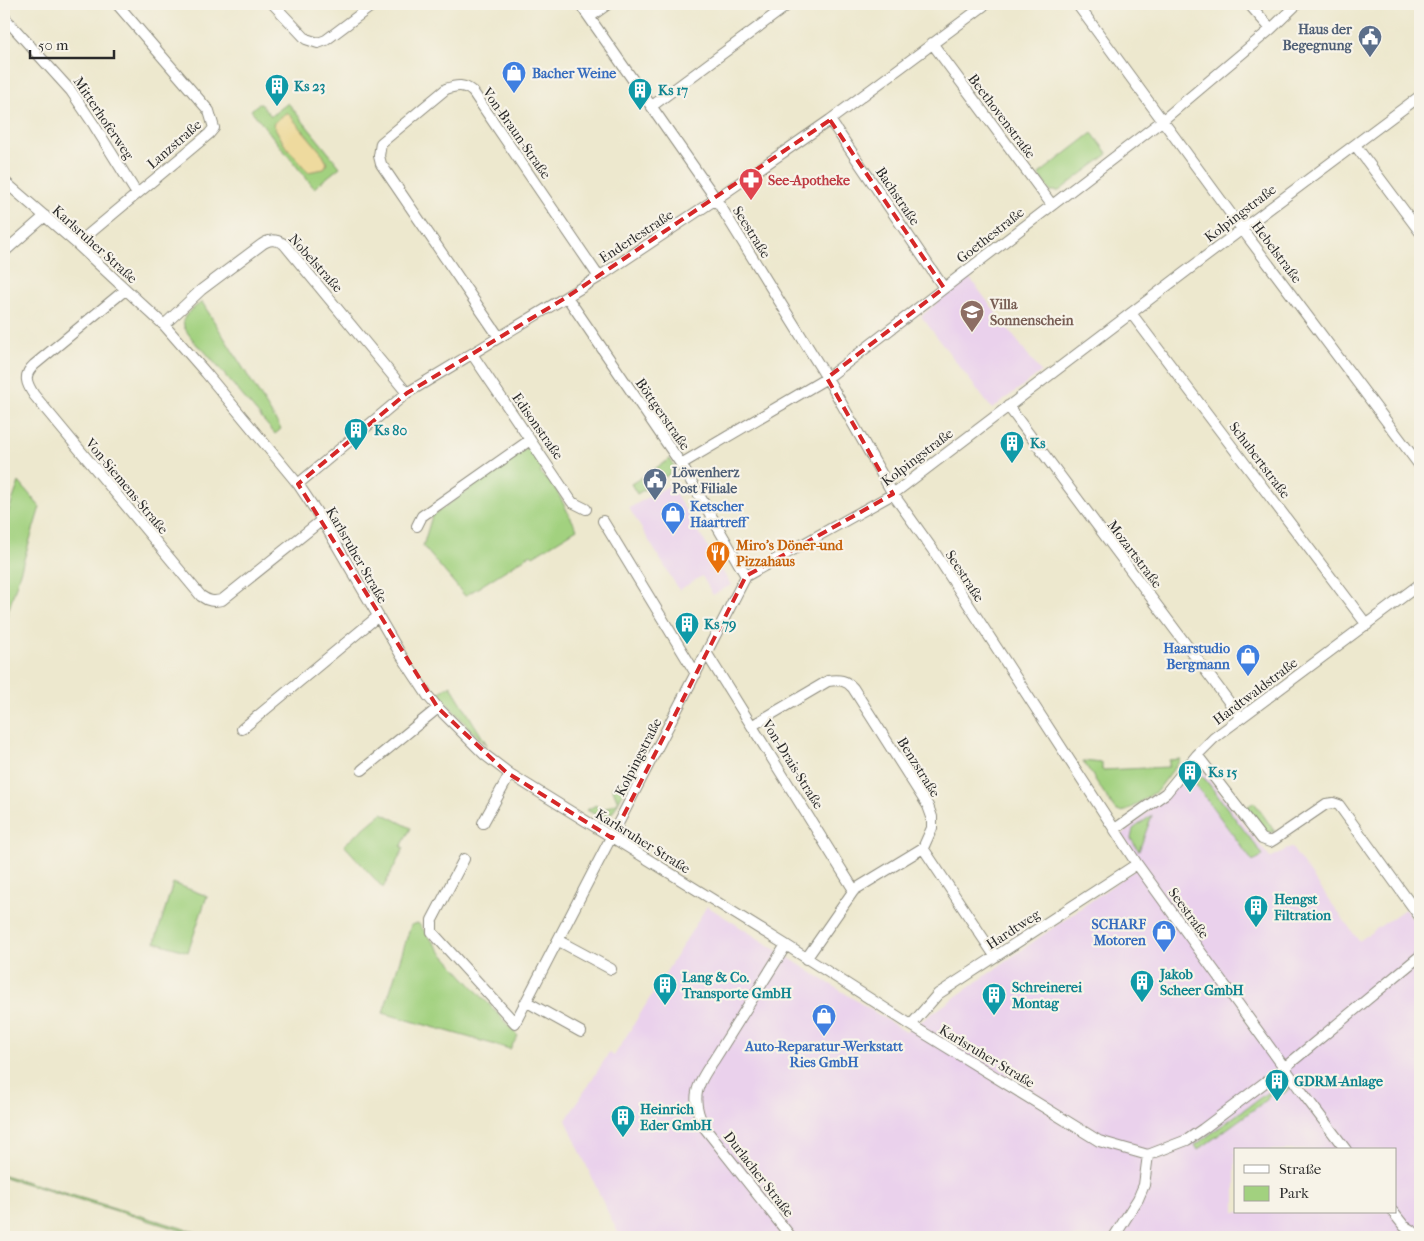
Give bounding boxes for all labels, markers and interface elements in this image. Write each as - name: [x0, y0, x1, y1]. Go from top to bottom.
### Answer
- place label: Haus der Begegnung: [1283, 21, 1353, 54]
- public building icon: Haus der Begegnung: [1357, 24, 1383, 58]
- scale bar: [30, 28, 114, 60]
- text: 50 m: [38, 36, 69, 54]
- shop icon: Bacher Weine: [501, 60, 527, 94]
- place label: Bacher Weine: [532, 65, 616, 82]
- street label: Beethovenstraße: [964, 71, 1039, 162]
- building icon: Ks 23: [264, 73, 290, 107]
- street label: Mitterhoferweg: [70, 74, 138, 163]
- building icon: Ks 17: [627, 77, 653, 111]
- place label: Ks 23: [294, 78, 326, 95]
- place label: Ks 17: [658, 82, 688, 99]
- street label: Von-Braun-Straße: [478, 84, 554, 182]
- street label: Lanzstraße: [144, 116, 205, 173]
- street label: Bachstraße: [872, 164, 923, 229]
- pharmacy icon: See-Apotheke: [738, 167, 764, 201]
- place label: See-Apotheke: [768, 172, 850, 189]
- street label: Kolpingstraße: [1201, 181, 1280, 246]
- street label: Karlsruher Straße: [49, 202, 141, 287]
- street label: Seestraße: [729, 203, 774, 262]
- street label: Goethestraße: [953, 204, 1027, 267]
- street label: Enderlestraße: [596, 206, 677, 267]
- street label: Hebelstraße: [1248, 218, 1305, 287]
- street label: Nobelstraße: [285, 231, 346, 296]
- place label: Villa Sonnenschein: [989, 296, 1075, 329]
- school or university icon: Villa Sonnenschein: [959, 299, 985, 333]
- street label: Böttgerstraße: [632, 375, 694, 453]
- street label: Edisonstraße: [508, 390, 567, 463]
- building icon: Ks 80: [343, 417, 369, 451]
- street label: Schubertstraße: [1225, 419, 1294, 502]
- place label: Ks 80: [374, 422, 407, 439]
- street label: Kolpingstraße: [878, 425, 957, 490]
- building icon: Ks: [999, 430, 1025, 464]
- street label: Von-Siemens-Straße: [81, 434, 172, 538]
- place label: Ks: [1030, 435, 1046, 452]
- place label: Löwenherz Post Filiale: [672, 464, 740, 497]
- public building icon: Löwenherz Post Filiale: [642, 467, 668, 501]
- place label: Ketscher Haartreff: [690, 498, 750, 531]
- shop icon: Ketscher Haartreff: [660, 501, 686, 535]
- street label: Karlsruher Straße: [322, 504, 391, 607]
- street label: Mozartstraße: [1104, 517, 1166, 592]
- place label: Miro's Döner-und Pizzahaus: [735, 537, 844, 570]
- restaurant icon: Miro's Döner-und Pizzahaus: [705, 540, 731, 574]
- street label: Seestraße: [942, 547, 988, 605]
- building icon: Ks 79: [674, 611, 700, 645]
- place label: Ks 79: [704, 616, 736, 633]
- place label: Haarstudio Bergmann: [1163, 640, 1231, 673]
- shop icon: Haarstudio Bergmann: [1235, 643, 1261, 677]
- street label: Hardtwaldstraße: [1210, 654, 1301, 729]
- street label: Kolpingstraße: [612, 715, 665, 799]
- street label: Von-Drais-Straße: [758, 716, 827, 812]
- street label: Benzstraße: [893, 734, 944, 800]
- building icon: Ks 15: [1177, 759, 1203, 793]
- place label: Ks 15: [1208, 764, 1237, 781]
- street label: Karlsruher Straße: [592, 805, 693, 877]
- street label: Seestraße: [1165, 885, 1213, 942]
- place label: Hengst Filtration: [1273, 891, 1332, 924]
- building icon: Hengst Filtration: [1243, 894, 1269, 928]
- street label: Hardtweg: [983, 906, 1044, 953]
- place label: SCHARF Motoren: [1092, 916, 1147, 949]
- shop icon: SCHARF Motoren: [1151, 919, 1177, 953]
- place label: Jakob Scheer GmbH: [1158, 966, 1244, 999]
- place label: Lang & Co. Transporte GmbH: [681, 969, 791, 1002]
- building icon: Jakob Scheer GmbH: [1129, 969, 1155, 1003]
- building icon: Lang & Co. Transporte GmbH: [652, 972, 678, 1006]
- place label: Schreinerei Montag: [1011, 979, 1083, 1012]
- building icon: Schreinerei Montag: [981, 982, 1007, 1016]
- shop icon: Auto-Reparatur-Werkstatt Ries GmbH: [811, 1003, 837, 1037]
- street label: Karlsruher Straße: [936, 1021, 1038, 1092]
- place label: Auto-Reparatur-Werkstatt Ries GmbH: [744, 1038, 904, 1071]
- building icon: GDRM-Anlage: [1264, 1068, 1290, 1102]
- place label: GDRM-Anlage: [1294, 1073, 1383, 1090]
- place label: Heinrich Eder GmbH: [640, 1101, 712, 1134]
- building icon: Heinrich Eder GmbH: [610, 1104, 636, 1138]
- street label: Durlacher Straße: [720, 1128, 797, 1221]
- legend: [1234, 1148, 1396, 1214]
- text: Straße: [1279, 1160, 1322, 1178]
- text: Park: [1279, 1184, 1309, 1202]

